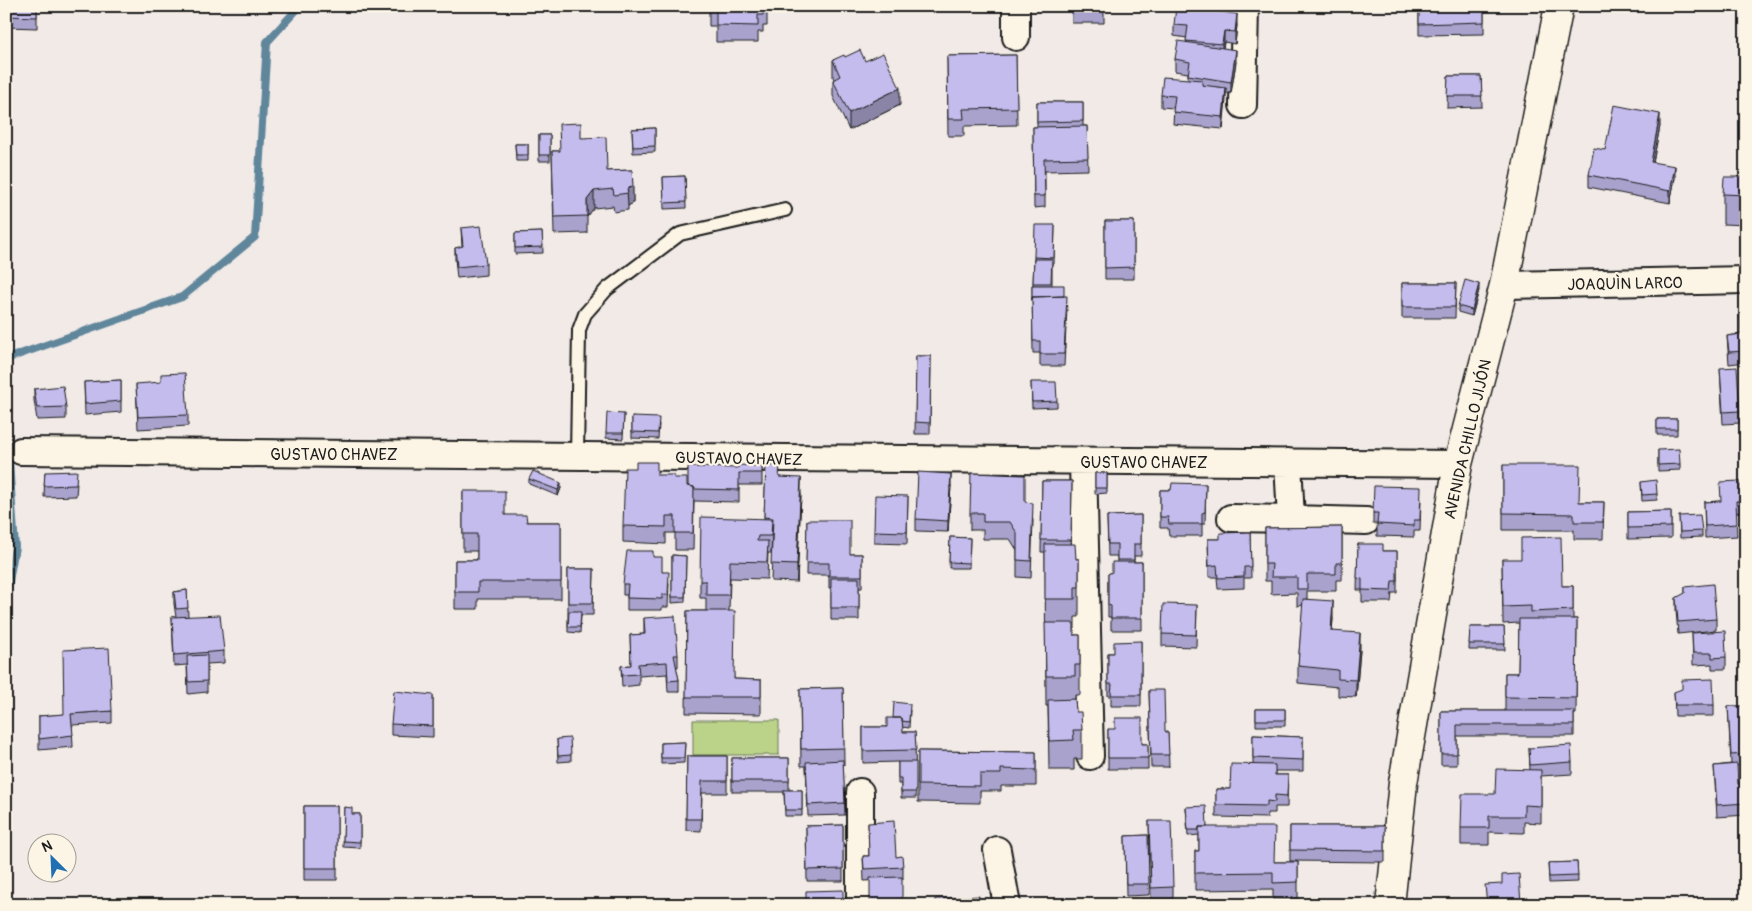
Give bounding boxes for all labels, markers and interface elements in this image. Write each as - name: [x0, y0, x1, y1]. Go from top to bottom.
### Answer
- street label: JOAQUÌN LARCO: [1567, 272, 1683, 295]
- street label: AVENIDA CHILLO JIJÓN: [1439, 357, 1496, 521]
- street label: GUSTAVO CHAVEZ: [270, 445, 398, 465]
- street label: GUSTAVO CHAVEZ: [675, 448, 803, 470]
- street label: GUSTAVO CHAVEZ: [1080, 453, 1208, 473]
- north arrow: [28, 834, 78, 884]
- text: N: [39, 837, 55, 856]

